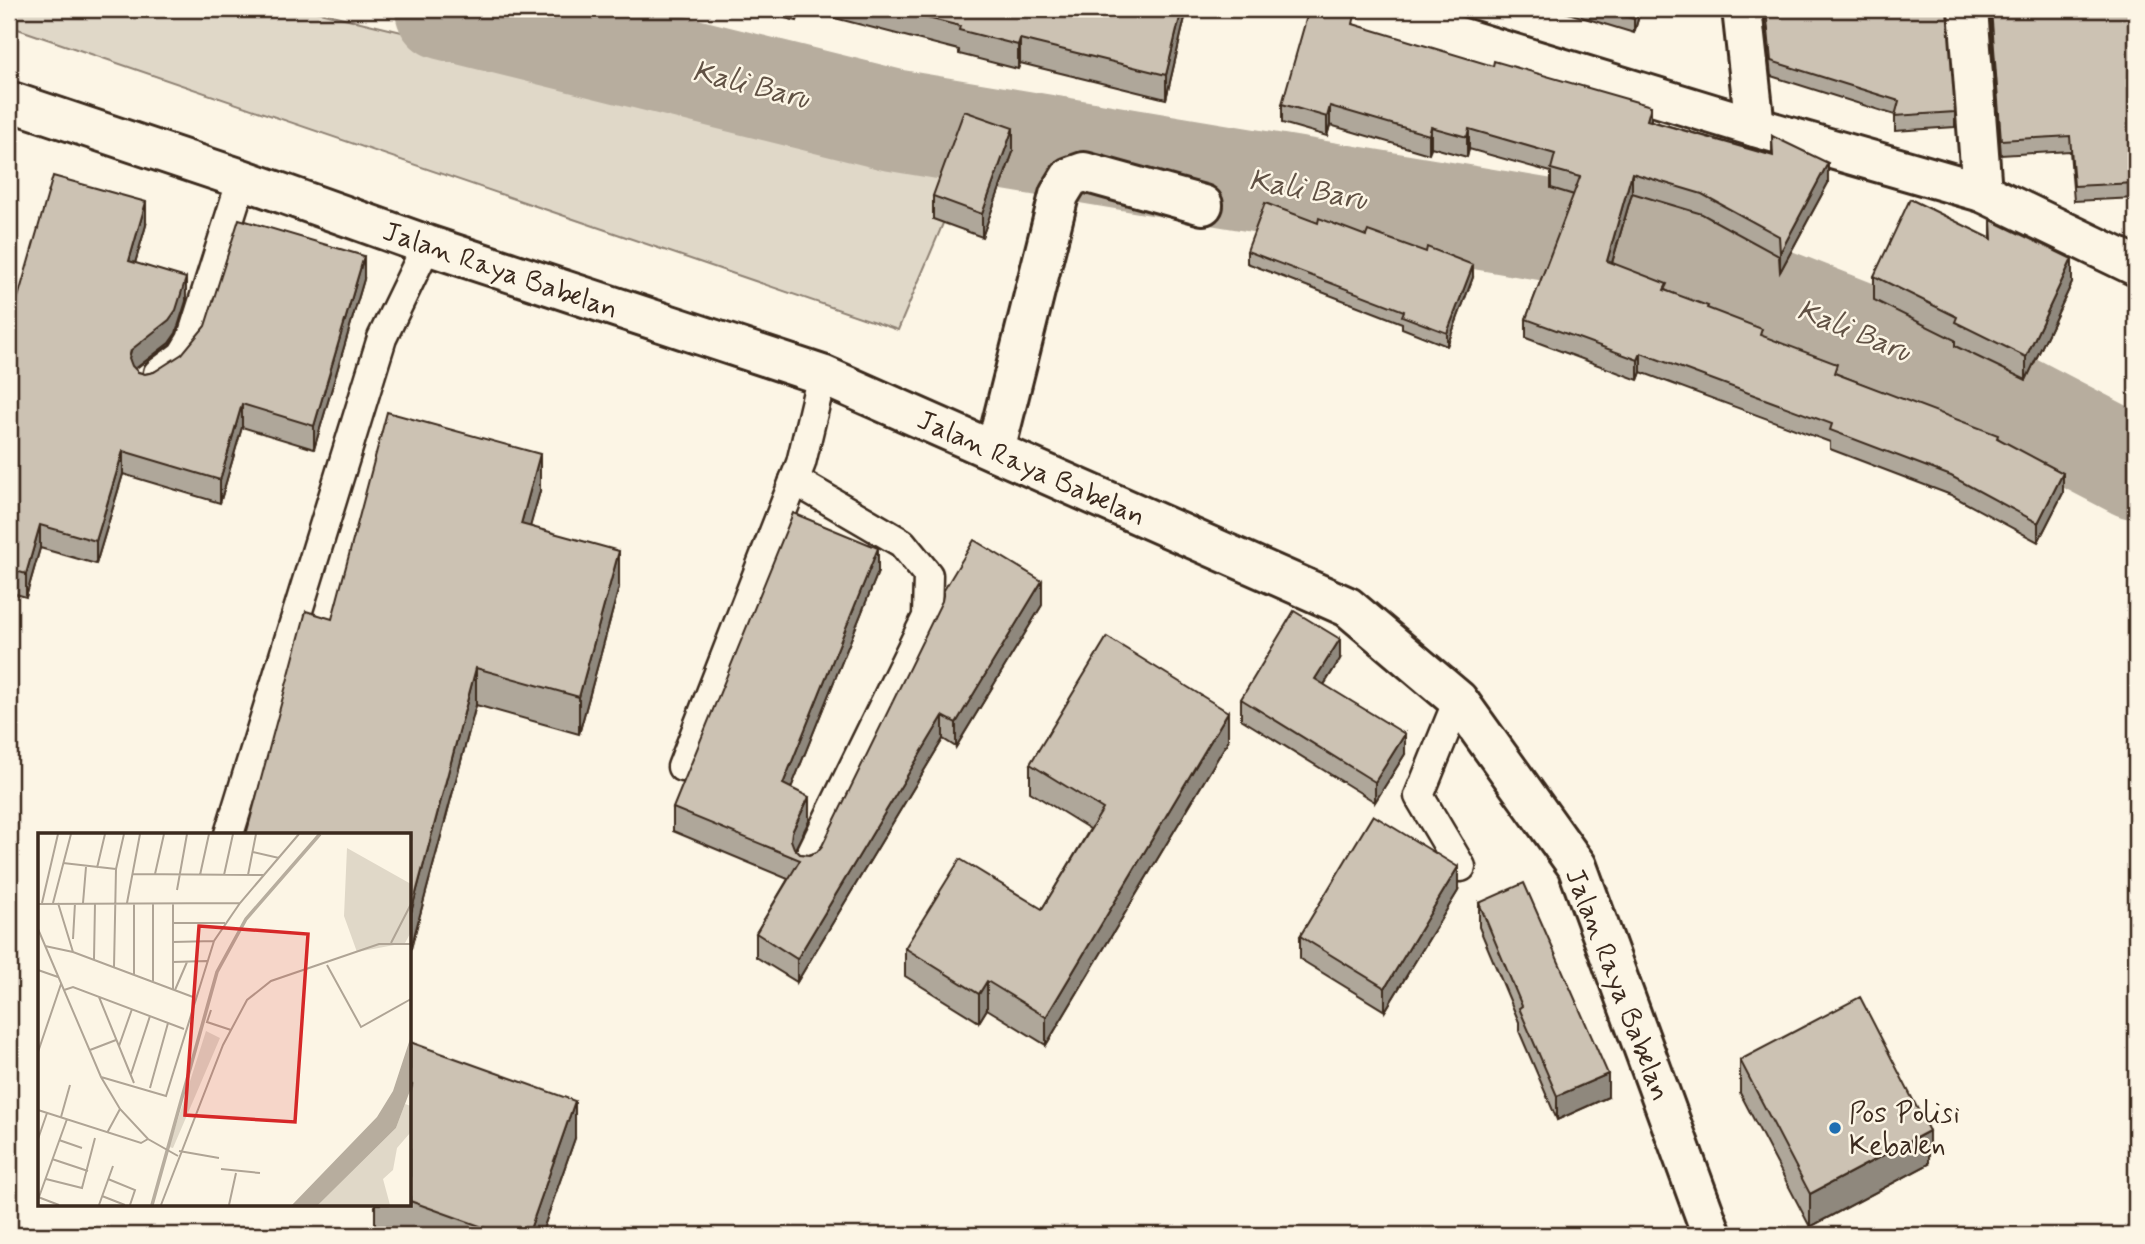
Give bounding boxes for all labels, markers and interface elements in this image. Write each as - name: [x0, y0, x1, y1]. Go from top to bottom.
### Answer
- water label: Kali Baru: [688, 52, 815, 119]
- water label: Kali Baru: [1246, 161, 1371, 220]
- street label: Jalan Raya Babelan: [378, 214, 623, 329]
- water label: Kali Baru: [1791, 291, 1917, 372]
- street label: Jalan Raya Babelan: [911, 402, 1151, 536]
- inset map: [38, 833, 411, 1206]
- street label: Jalan Raya Babelan: [1555, 863, 1678, 1106]
- place label: Pos Polisi Kebalen: [1849, 1096, 1960, 1165]
- marker: Pos Polisi Kebalen: [1827, 1120, 1843, 1136]

